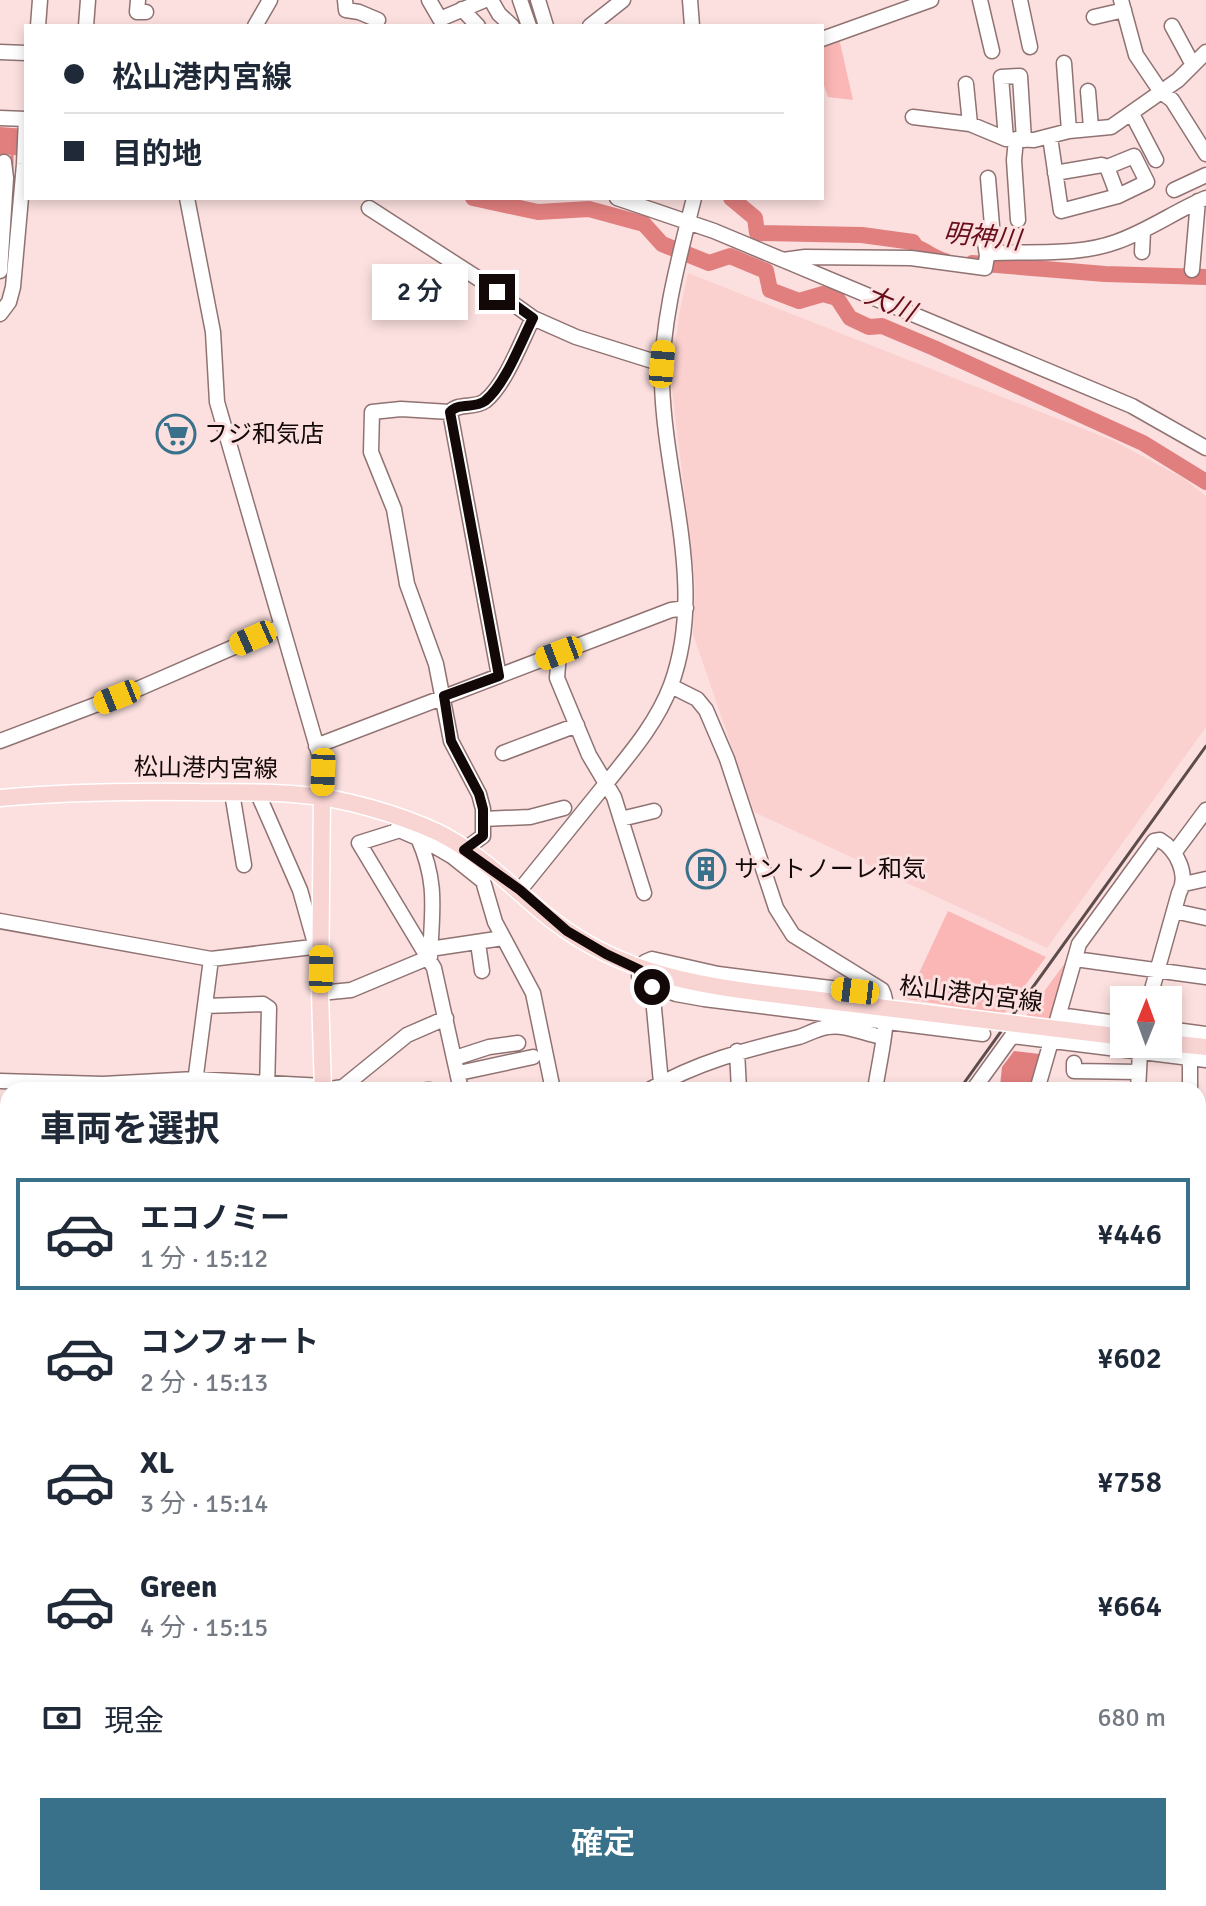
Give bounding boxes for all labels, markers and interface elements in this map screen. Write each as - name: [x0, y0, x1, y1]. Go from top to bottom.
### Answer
- text: 松山港内宮線: [112, 59, 292, 96]
- text: 目的地: [112, 136, 202, 173]
- water label: 明神川: [942, 217, 1025, 257]
- callout: 2 分: [373, 264, 469, 320]
- route end: [479, 274, 515, 310]
- text: 2 分: [397, 276, 443, 308]
- water label: 大川: [860, 279, 923, 330]
- car: [648, 339, 676, 389]
- supermarket icon: フジ和気店: [155, 413, 197, 455]
- place label: フジ和気店: [204, 419, 324, 449]
- car: [226, 617, 280, 659]
- car: [532, 633, 586, 673]
- car: [90, 677, 144, 717]
- car: [310, 748, 336, 796]
- street label: 松山港内宮線: [134, 752, 278, 784]
- building icon: サントノーレ和気: [685, 848, 727, 890]
- place label: サントノーレ和気: [734, 854, 926, 884]
- car: [309, 945, 333, 993]
- route start: [634, 969, 670, 1005]
- street label: 松山港内宮線: [898, 970, 1044, 1018]
- car: [830, 976, 880, 1006]
- north arrow: [1110, 986, 1182, 1058]
- map controls: [1110, 986, 1182, 1058]
- text: 車両を選択: [40, 1107, 220, 1152]
- icon: car: [44, 1198, 116, 1270]
- text: エコノミー: [140, 1200, 290, 1237]
- text: ¥446: [1097, 1216, 1162, 1253]
- text: 1 分 · 15:12: [140, 1243, 268, 1275]
- icon: car: [44, 1322, 116, 1394]
- text: コンフォート: [140, 1324, 319, 1361]
- text: ¥602: [1097, 1340, 1162, 1377]
- text: 2 分 · 15:13: [140, 1367, 268, 1399]
- text: XL: [140, 1445, 174, 1482]
- icon: car: [44, 1446, 116, 1518]
- text: ¥758: [1097, 1464, 1162, 1501]
- text: 3 分 · 15:14: [140, 1488, 268, 1520]
- text: Green: [140, 1569, 217, 1606]
- icon: car: [44, 1570, 116, 1642]
- text: ¥664: [1097, 1588, 1162, 1625]
- text: 4 分 · 15:15: [140, 1612, 268, 1644]
- icon: cash: [40, 1696, 84, 1740]
- text: 680 m: [1097, 1702, 1166, 1734]
- text: 現金: [104, 1703, 164, 1740]
- button: 確定: [40, 1798, 1166, 1890]

